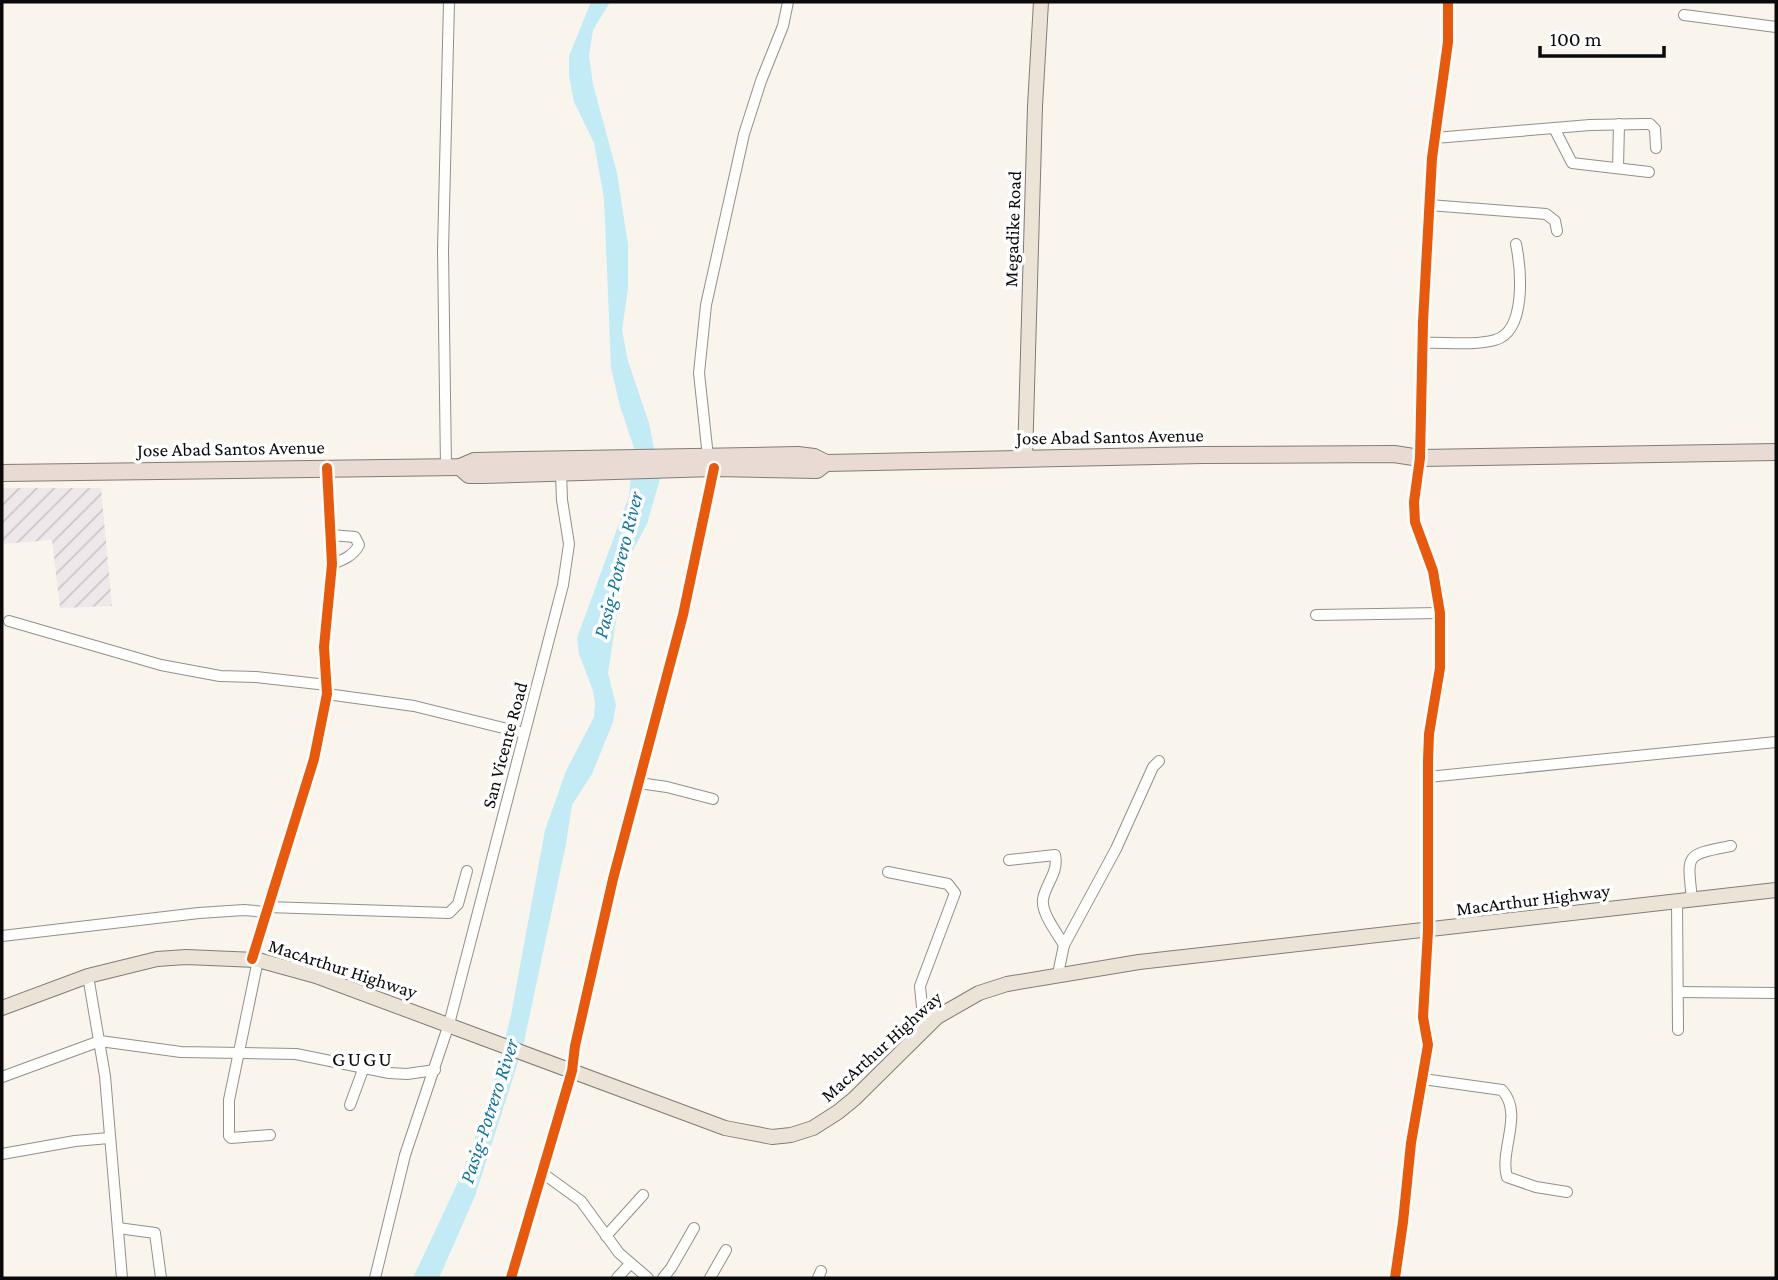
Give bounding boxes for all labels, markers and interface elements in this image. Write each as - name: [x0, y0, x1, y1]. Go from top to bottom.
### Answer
- scale bar: [1540, 14, 1664, 58]
- text: 100 m: [1550, 27, 1602, 51]
- street label: Megadike Road: [1000, 171, 1025, 288]
- street label: Jose Abad Santos Avenue: [1014, 424, 1204, 449]
- street label: Jose Abad Santos Avenue: [135, 436, 325, 461]
- water label: Pasig-Potrero River: [588, 489, 648, 641]
- street label: San Vicente Road: [478, 680, 531, 811]
- street label: MacArthur Highway: [1455, 880, 1611, 919]
- street label: MacArthur Highway: [266, 935, 420, 1002]
- street label: MacArthur Highway: [817, 987, 946, 1106]
- water label: Pasig-Potrero River: [454, 1035, 524, 1186]
- district label: GUGU: [332, 1047, 394, 1071]

